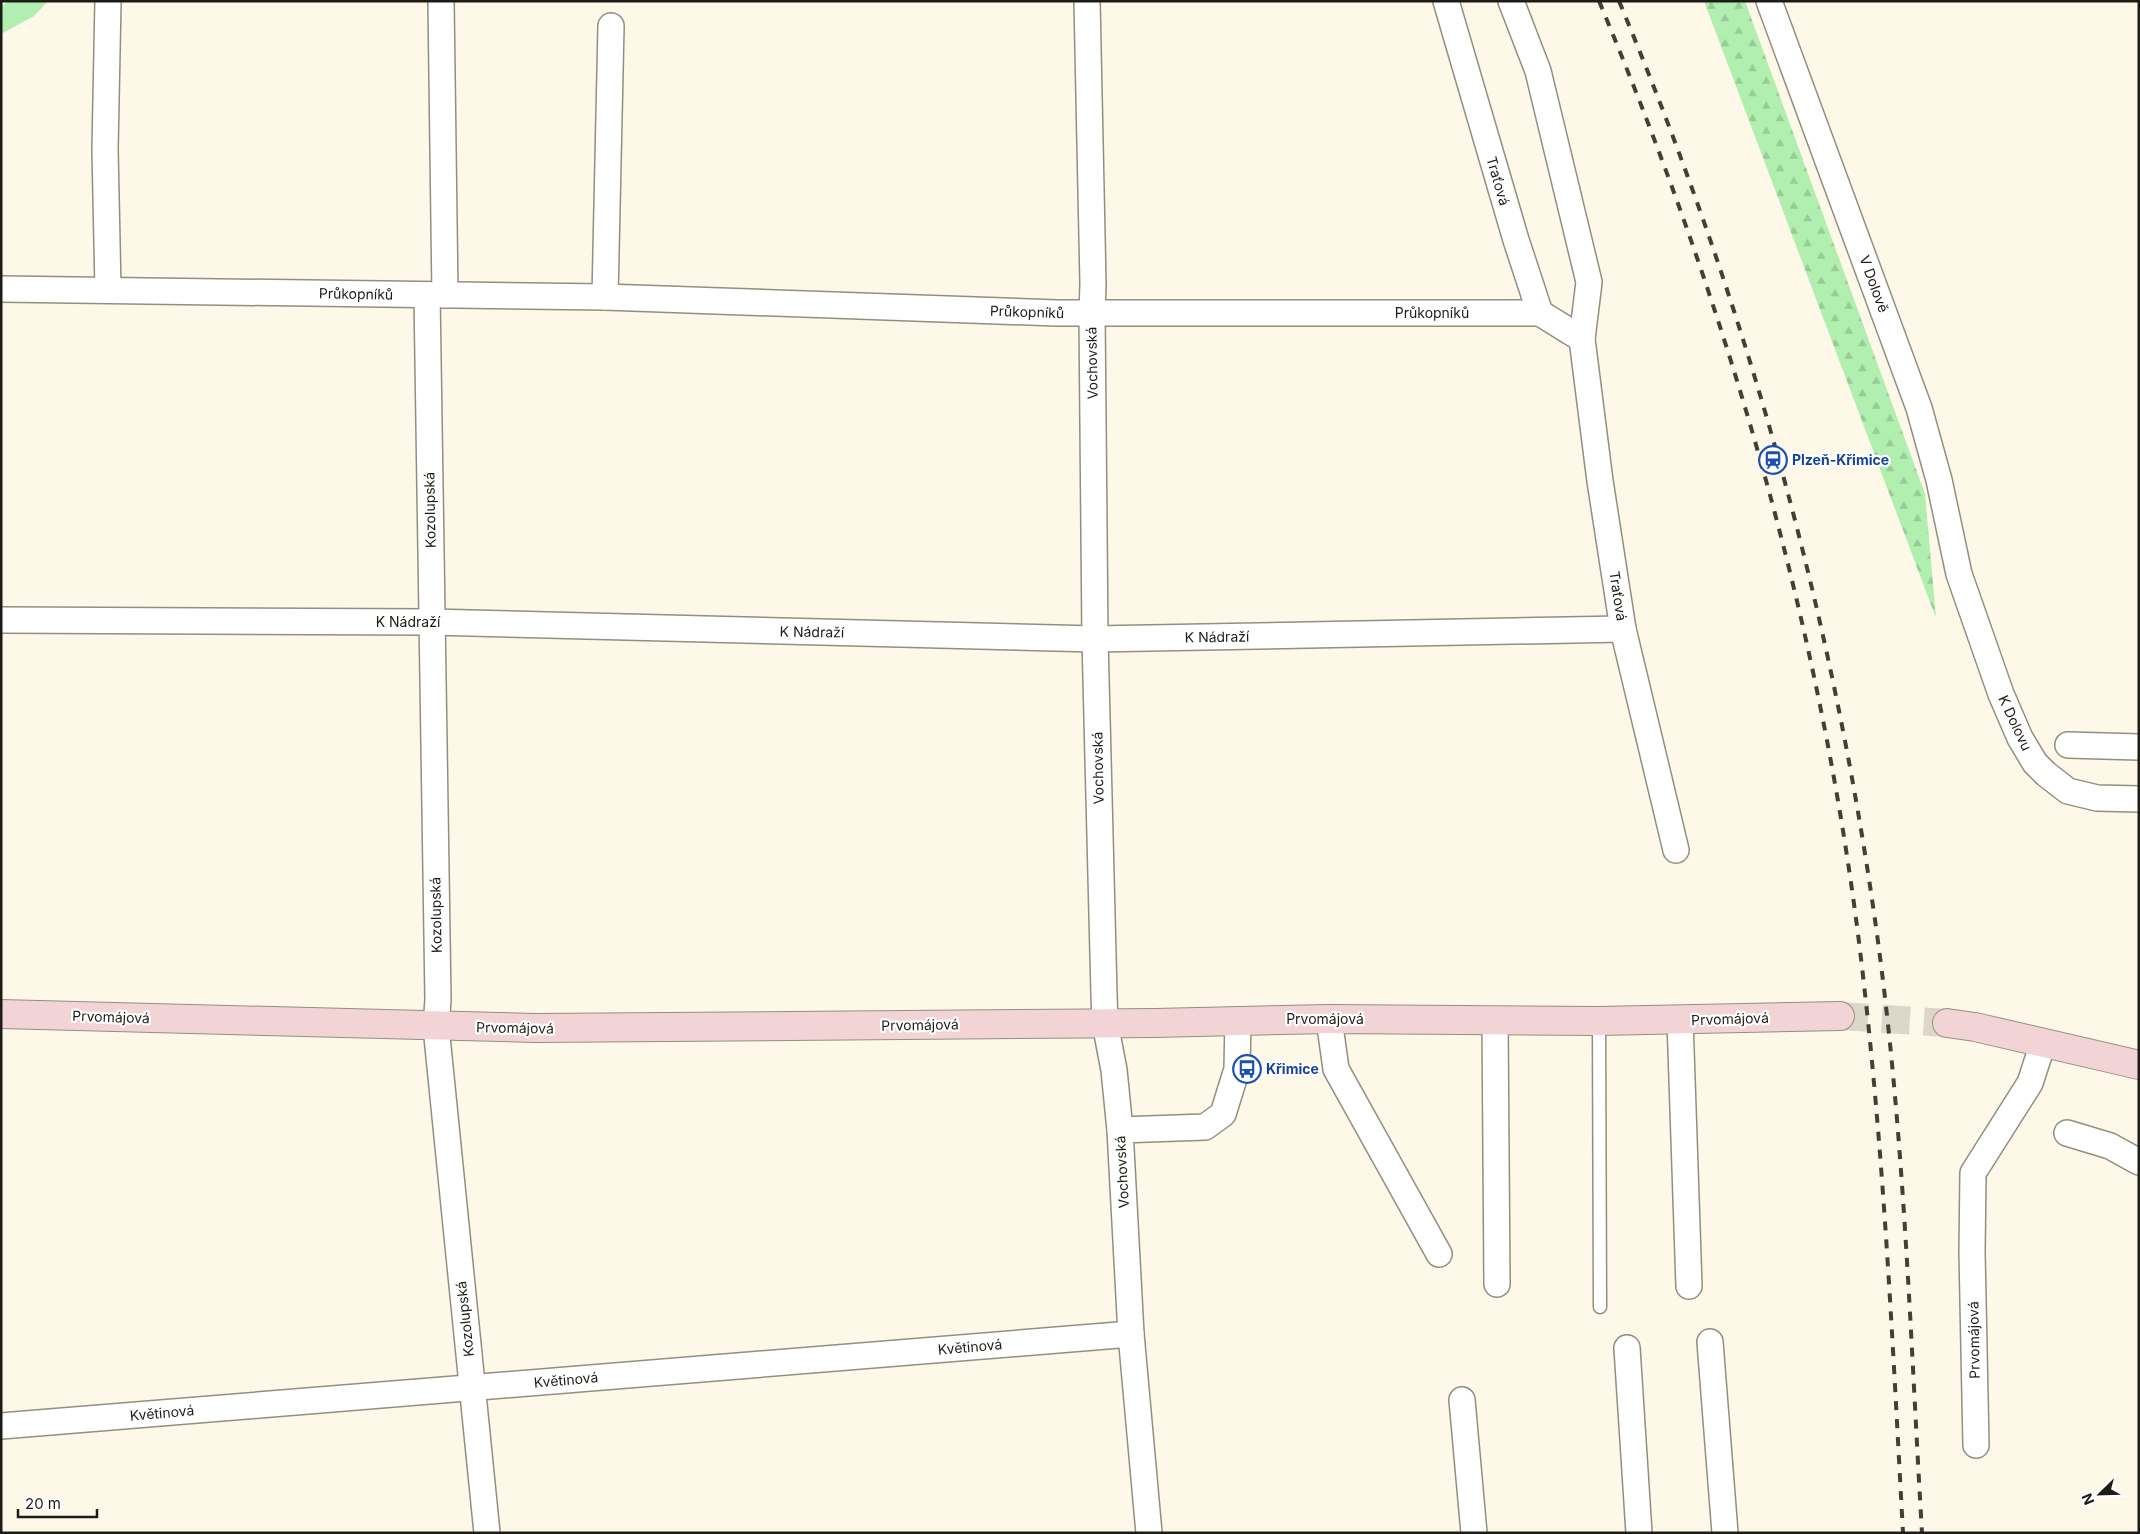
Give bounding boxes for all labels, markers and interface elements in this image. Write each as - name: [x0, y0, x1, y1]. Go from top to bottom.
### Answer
- street label: Traťová: [1483, 154, 1514, 207]
- street label: V Dolově: [1856, 253, 1893, 315]
- street label: Průkopníků: [319, 284, 393, 303]
- street label: Průkopníků: [990, 302, 1065, 321]
- street label: Průkopníků: [1395, 304, 1469, 321]
- street label: Vochovská: [1082, 327, 1101, 399]
- station icon: Plzeň-Křimice: [1758, 445, 1788, 475]
- place label: Plzeň-Křimice: [1792, 451, 1889, 468]
- street label: Kozolupská: [420, 472, 439, 548]
- street label: Traťová: [1606, 570, 1631, 622]
- street label: K Nádraží: [376, 613, 441, 630]
- street label: K Nádraží: [780, 622, 845, 641]
- street label: K Nádraží: [1185, 627, 1250, 646]
- street label: K Dolovu: [1995, 692, 2036, 753]
- street label: Vochovská: [1088, 732, 1107, 804]
- street label: Kozolupská: [426, 877, 445, 953]
- street label: Prvomájová: [72, 1007, 150, 1026]
- street label: Prvomájová: [1691, 1009, 1769, 1028]
- street label: Prvomájová: [1286, 1010, 1364, 1027]
- street label: Prvomájová: [881, 1015, 959, 1034]
- street label: Prvomájová: [476, 1018, 554, 1037]
- bus stop icon: Křimice: [1232, 1054, 1262, 1084]
- place label: Křimice: [1266, 1060, 1319, 1077]
- street label: Vochovská: [1111, 1135, 1132, 1209]
- street label: Kozolupská: [452, 1280, 477, 1358]
- street label: Prvomájová: [1964, 1301, 1983, 1379]
- street label: Květinová: [937, 1335, 1003, 1358]
- street label: Květinová: [533, 1368, 599, 1391]
- street label: Květinová: [129, 1401, 195, 1424]
- north arrow: [2075, 1469, 2125, 1519]
- scale bar: [18, 1486, 96, 1518]
- text: N: [2078, 1491, 2097, 1508]
- text: 20 m: [25, 1494, 61, 1513]

